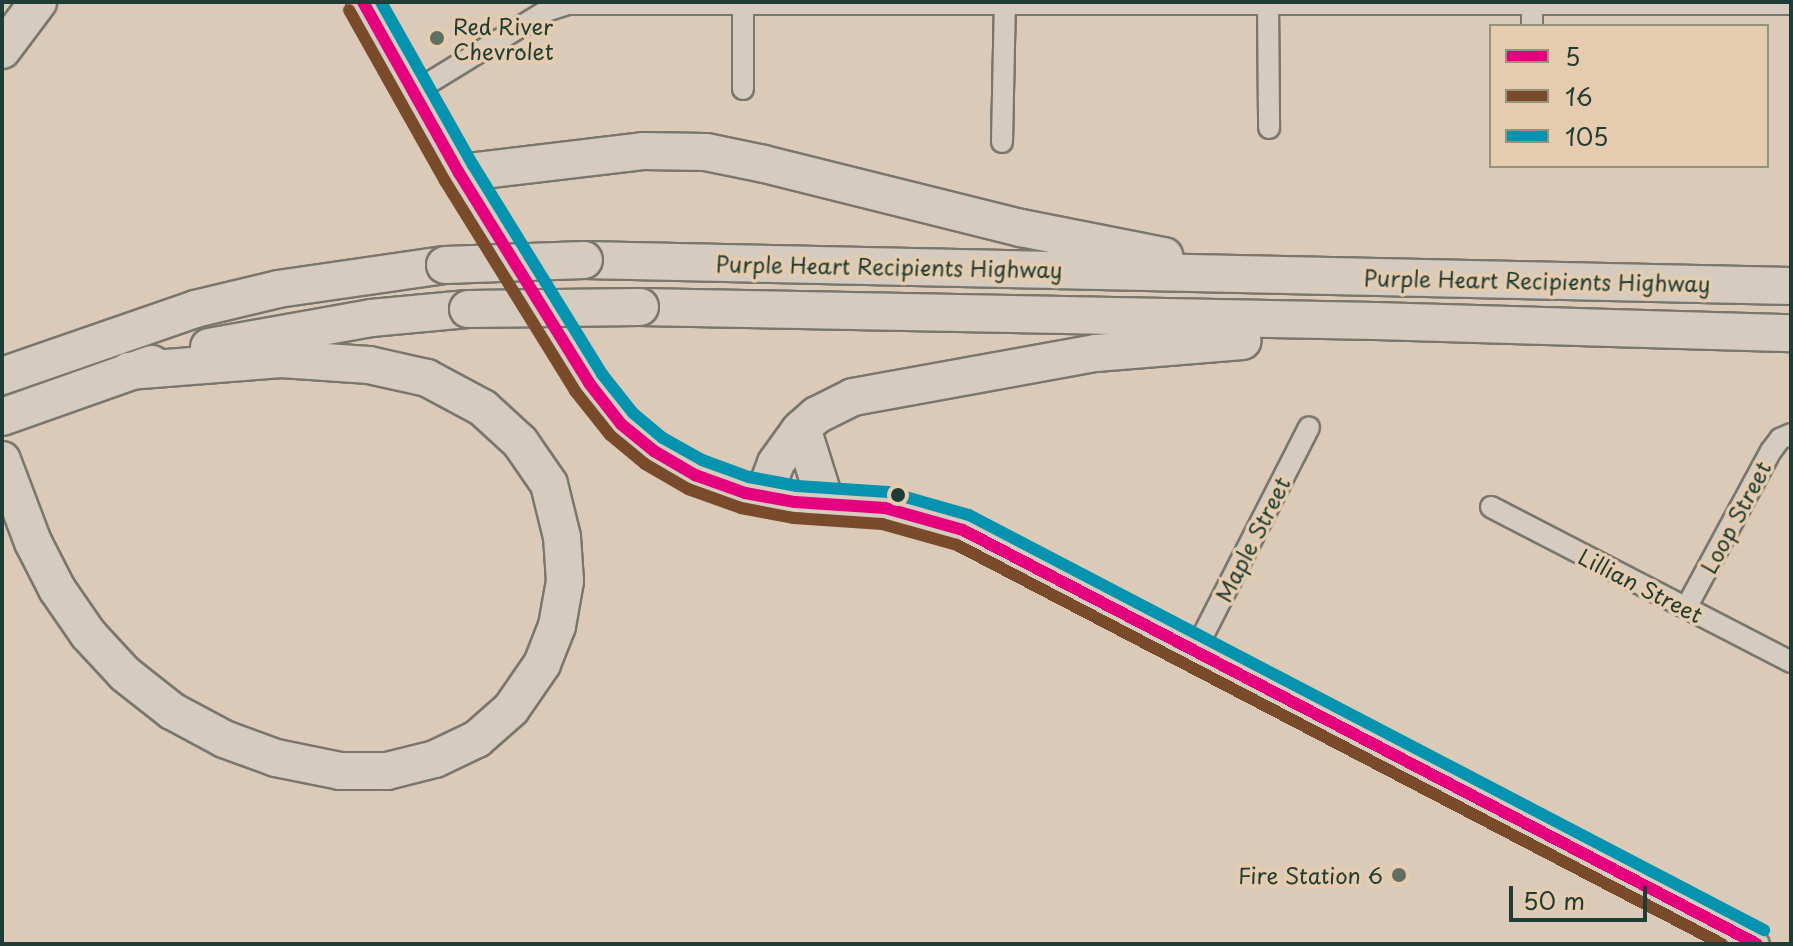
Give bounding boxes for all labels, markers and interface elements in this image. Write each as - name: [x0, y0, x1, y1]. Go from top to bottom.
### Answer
- place label: Red River Chevrolet: [453, 12, 554, 64]
- legend: [1489, 24, 1769, 168]
- marker: Red River Chevrolet: [428, 29, 446, 47]
- text: 5: [1565, 38, 1580, 74]
- text: 16: [1565, 78, 1593, 114]
- text: 105: [1565, 118, 1609, 154]
- street label: Purple Heart Recipients Highway: [714, 250, 1064, 282]
- street label: Purple Heart Recipients Highway: [1362, 264, 1712, 296]
- street label: Loop Street: [1694, 456, 1776, 578]
- street label: Maple Street: [1209, 472, 1295, 606]
- unlabelled marker: [890, 487, 906, 503]
- street label: Lillian Street: [1574, 542, 1708, 628]
- place label: Fire Station 6: [1237, 862, 1383, 888]
- marker: Fire Station 6: [1390, 866, 1408, 884]
- scale bar: [1513, 870, 1651, 920]
- text: 50 m: [1523, 882, 1585, 918]

